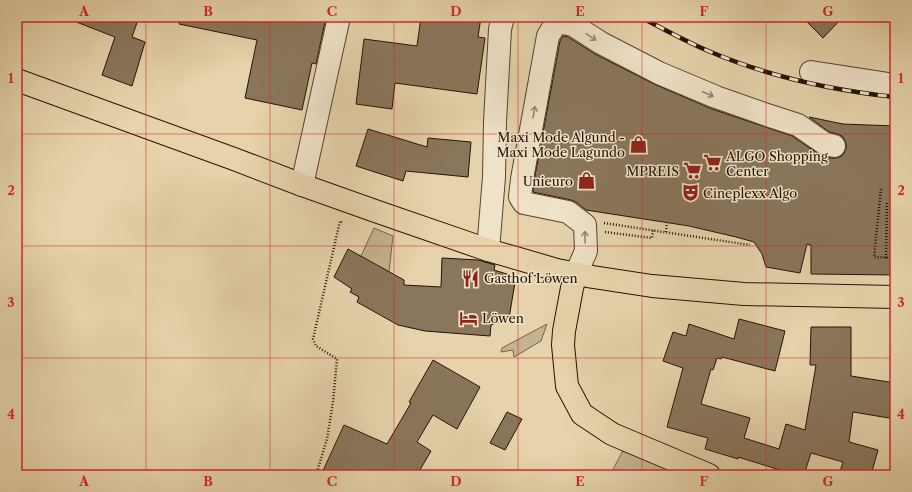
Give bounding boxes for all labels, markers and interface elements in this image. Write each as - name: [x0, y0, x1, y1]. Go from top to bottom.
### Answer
- text: A: [78, 3, 90, 19]
- text: B: [203, 3, 213, 19]
- text: C: [327, 3, 337, 19]
- text: D: [450, 3, 462, 19]
- text: E: [575, 3, 585, 19]
- text: F: [700, 3, 709, 19]
- text: G: [822, 3, 834, 19]
- one-way arrow: [585, 33, 596, 41]
- text: 1: [8, 70, 14, 86]
- text: 1: [898, 70, 904, 86]
- one-way arrow: [701, 90, 713, 98]
- one-way arrow: [530, 106, 538, 119]
- place label: Maxi Mode Algund - Maxi Mode Lagundo: [496, 129, 625, 160]
- shop icon: Maxi Mode Algund - Maxi Mode Lagundo: [628, 134, 648, 154]
- place label: ALGO Shopping Center: [725, 148, 828, 179]
- supermarket icon: ALGO Shopping Center: [703, 153, 723, 173]
- supermarket icon: MPREIS: [682, 161, 702, 181]
- place label: MPREIS: [626, 163, 679, 179]
- shop icon: Unieuro: [576, 171, 596, 191]
- place label: Unieuro: [523, 173, 573, 189]
- text: 2: [7, 182, 15, 198]
- text: 2: [897, 182, 905, 198]
- theatre icon: Cineplexx Algo: [680, 183, 700, 203]
- place label: Cineplexx Algo: [703, 185, 797, 201]
- one-way arrow: [581, 231, 589, 244]
- restaurant icon: Gasthof Löwen: [461, 268, 481, 288]
- place label: Gasthof Löwen: [484, 270, 578, 286]
- text: 3: [7, 294, 15, 310]
- text: 3: [897, 294, 905, 310]
- hotel icon: Löwen: [459, 308, 479, 328]
- place label: Löwen: [482, 310, 524, 326]
- text: 4: [7, 406, 15, 422]
- text: 4: [897, 406, 905, 422]
- text: A: [78, 473, 90, 489]
- text: B: [203, 473, 213, 489]
- text: C: [327, 473, 337, 489]
- text: D: [450, 473, 462, 489]
- text: E: [575, 473, 585, 489]
- text: F: [700, 473, 709, 489]
- text: G: [822, 473, 834, 489]

